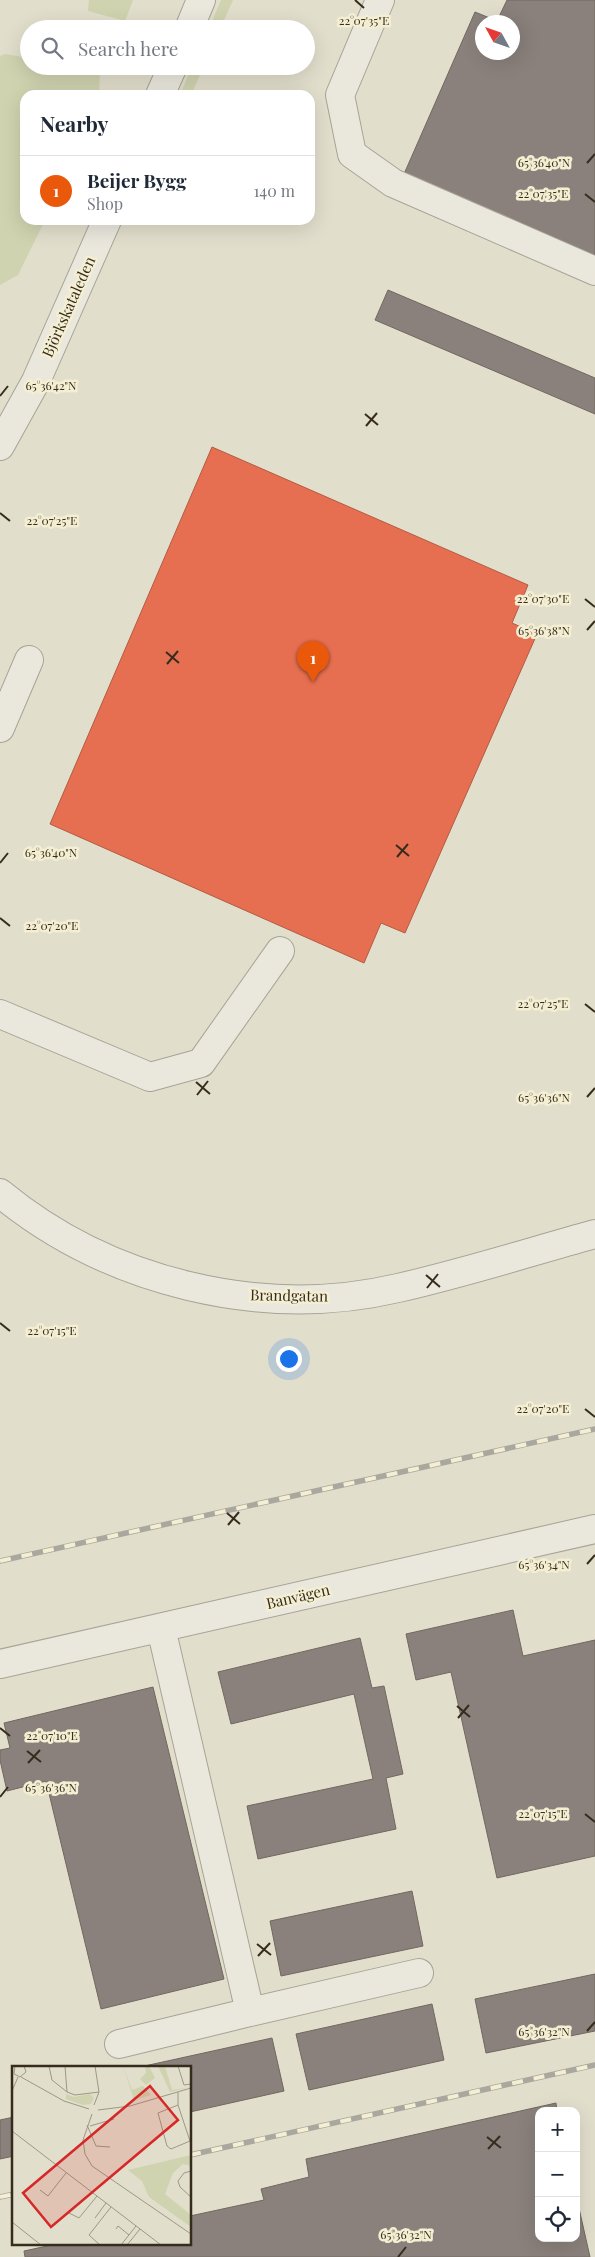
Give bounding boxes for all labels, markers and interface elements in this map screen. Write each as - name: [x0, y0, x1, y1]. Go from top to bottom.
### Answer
- text: 22°07'35"E: [339, 12, 389, 28]
- north arrow: [475, 15, 520, 60]
- search box: [20, 20, 315, 75]
- icon: search: [38, 34, 66, 62]
- text: Search here: [78, 35, 178, 61]
- text: Nearby: [40, 109, 109, 137]
- text: 65°36'40"N: [518, 154, 571, 170]
- text: Beijer Bygg: [87, 167, 186, 193]
- text: 1: [53, 180, 59, 201]
- text: 140 m: [253, 180, 295, 201]
- text: 22°07'35"E: [518, 185, 568, 201]
- text: Shop: [87, 193, 123, 214]
- street label: Björkskataleden: [37, 253, 99, 360]
- text: 65°36'42"N: [25, 377, 77, 393]
- text: 22°07'25"E: [27, 512, 77, 528]
- text: 22°07'30"E: [517, 590, 569, 606]
- text: 65°36'38"N: [518, 622, 571, 638]
- pin: 1: [297, 641, 329, 682]
- text: 65°36'40"N: [25, 844, 78, 860]
- text: 22°07'20"E: [26, 917, 78, 933]
- text: 22°07'25"E: [518, 995, 568, 1011]
- text: 65°36'36"N: [518, 1089, 570, 1105]
- street label: Brandgatan: [250, 1284, 328, 1306]
- text: 22°07'15"E: [27, 1322, 77, 1338]
- your location: [276, 1346, 302, 1372]
- text: 22°07'20"E: [517, 1400, 569, 1416]
- text: 65°36'34"N: [518, 1556, 570, 1572]
- street label: Banvägen: [264, 1579, 332, 1613]
- text: 22°07'10"E: [26, 1727, 78, 1743]
- text: 65°36'36"N: [25, 1779, 77, 1795]
- text: 22°07'15"E: [518, 1805, 568, 1821]
- text: 65°36'32"N: [518, 2023, 570, 2039]
- inset map: [12, 2066, 191, 2244]
- map controls: [535, 2107, 580, 2242]
- button: +: [535, 2107, 580, 2152]
- button: −: [535, 2152, 580, 2197]
- button: locate: [535, 2197, 580, 2242]
- text: 65°36'32"N: [380, 2226, 432, 2242]

